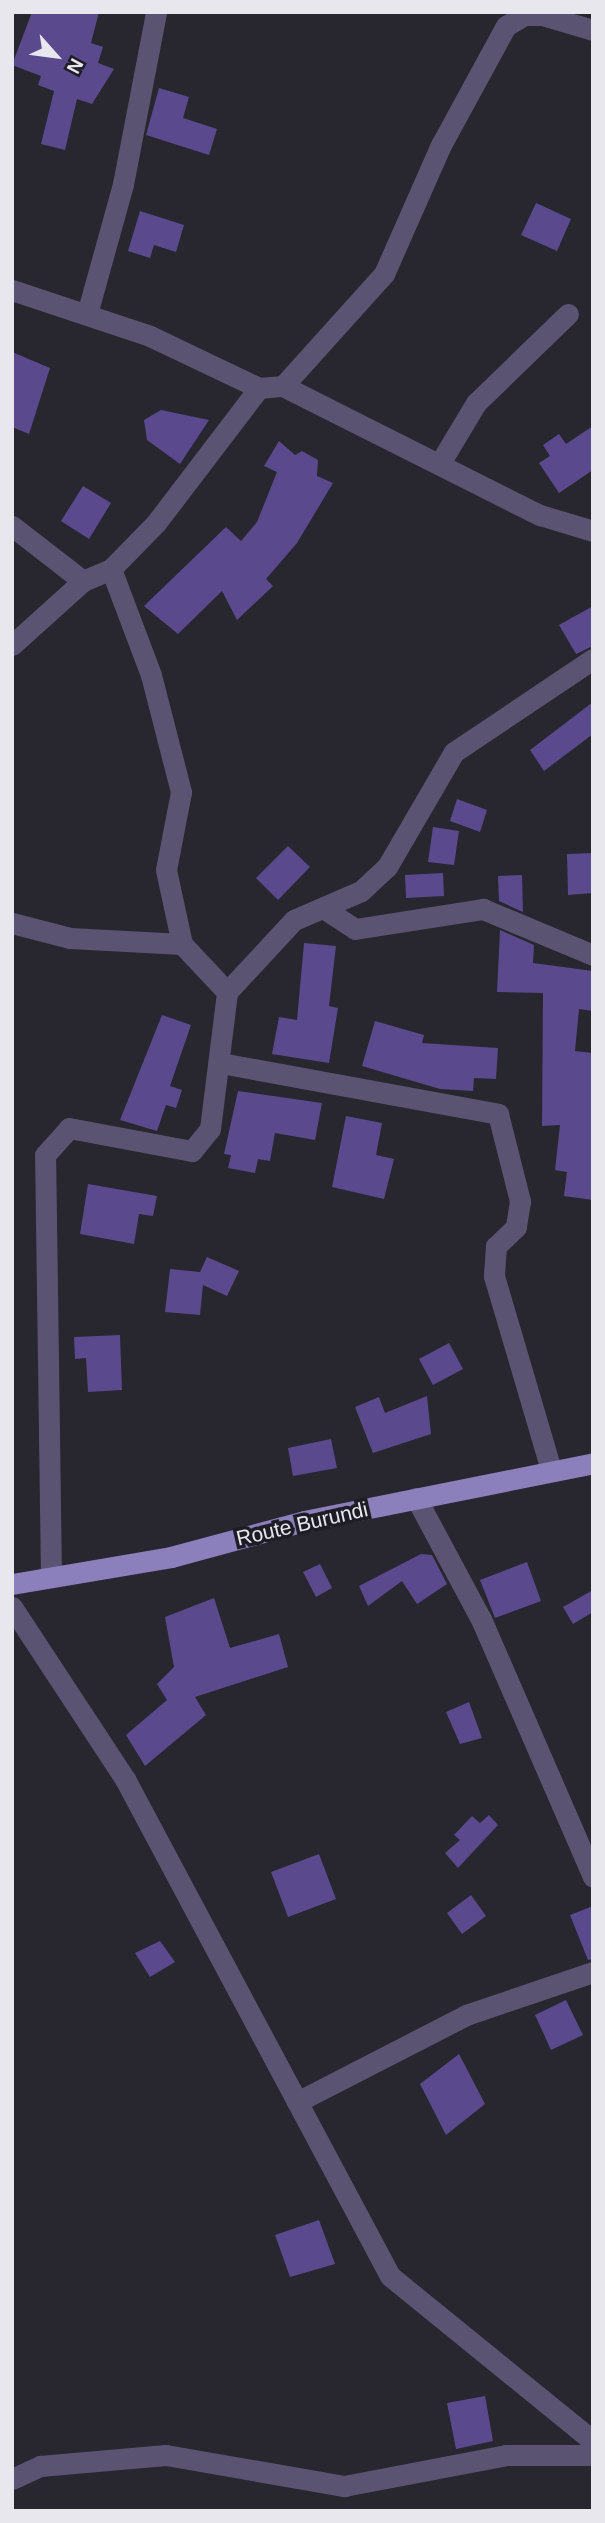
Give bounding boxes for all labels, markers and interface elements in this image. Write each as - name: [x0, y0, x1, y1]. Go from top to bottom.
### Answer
- north arrow: [21, 21, 91, 91]
- text: N: [62, 55, 87, 77]
- street label: Route Burundi: [234, 1497, 370, 1551]

